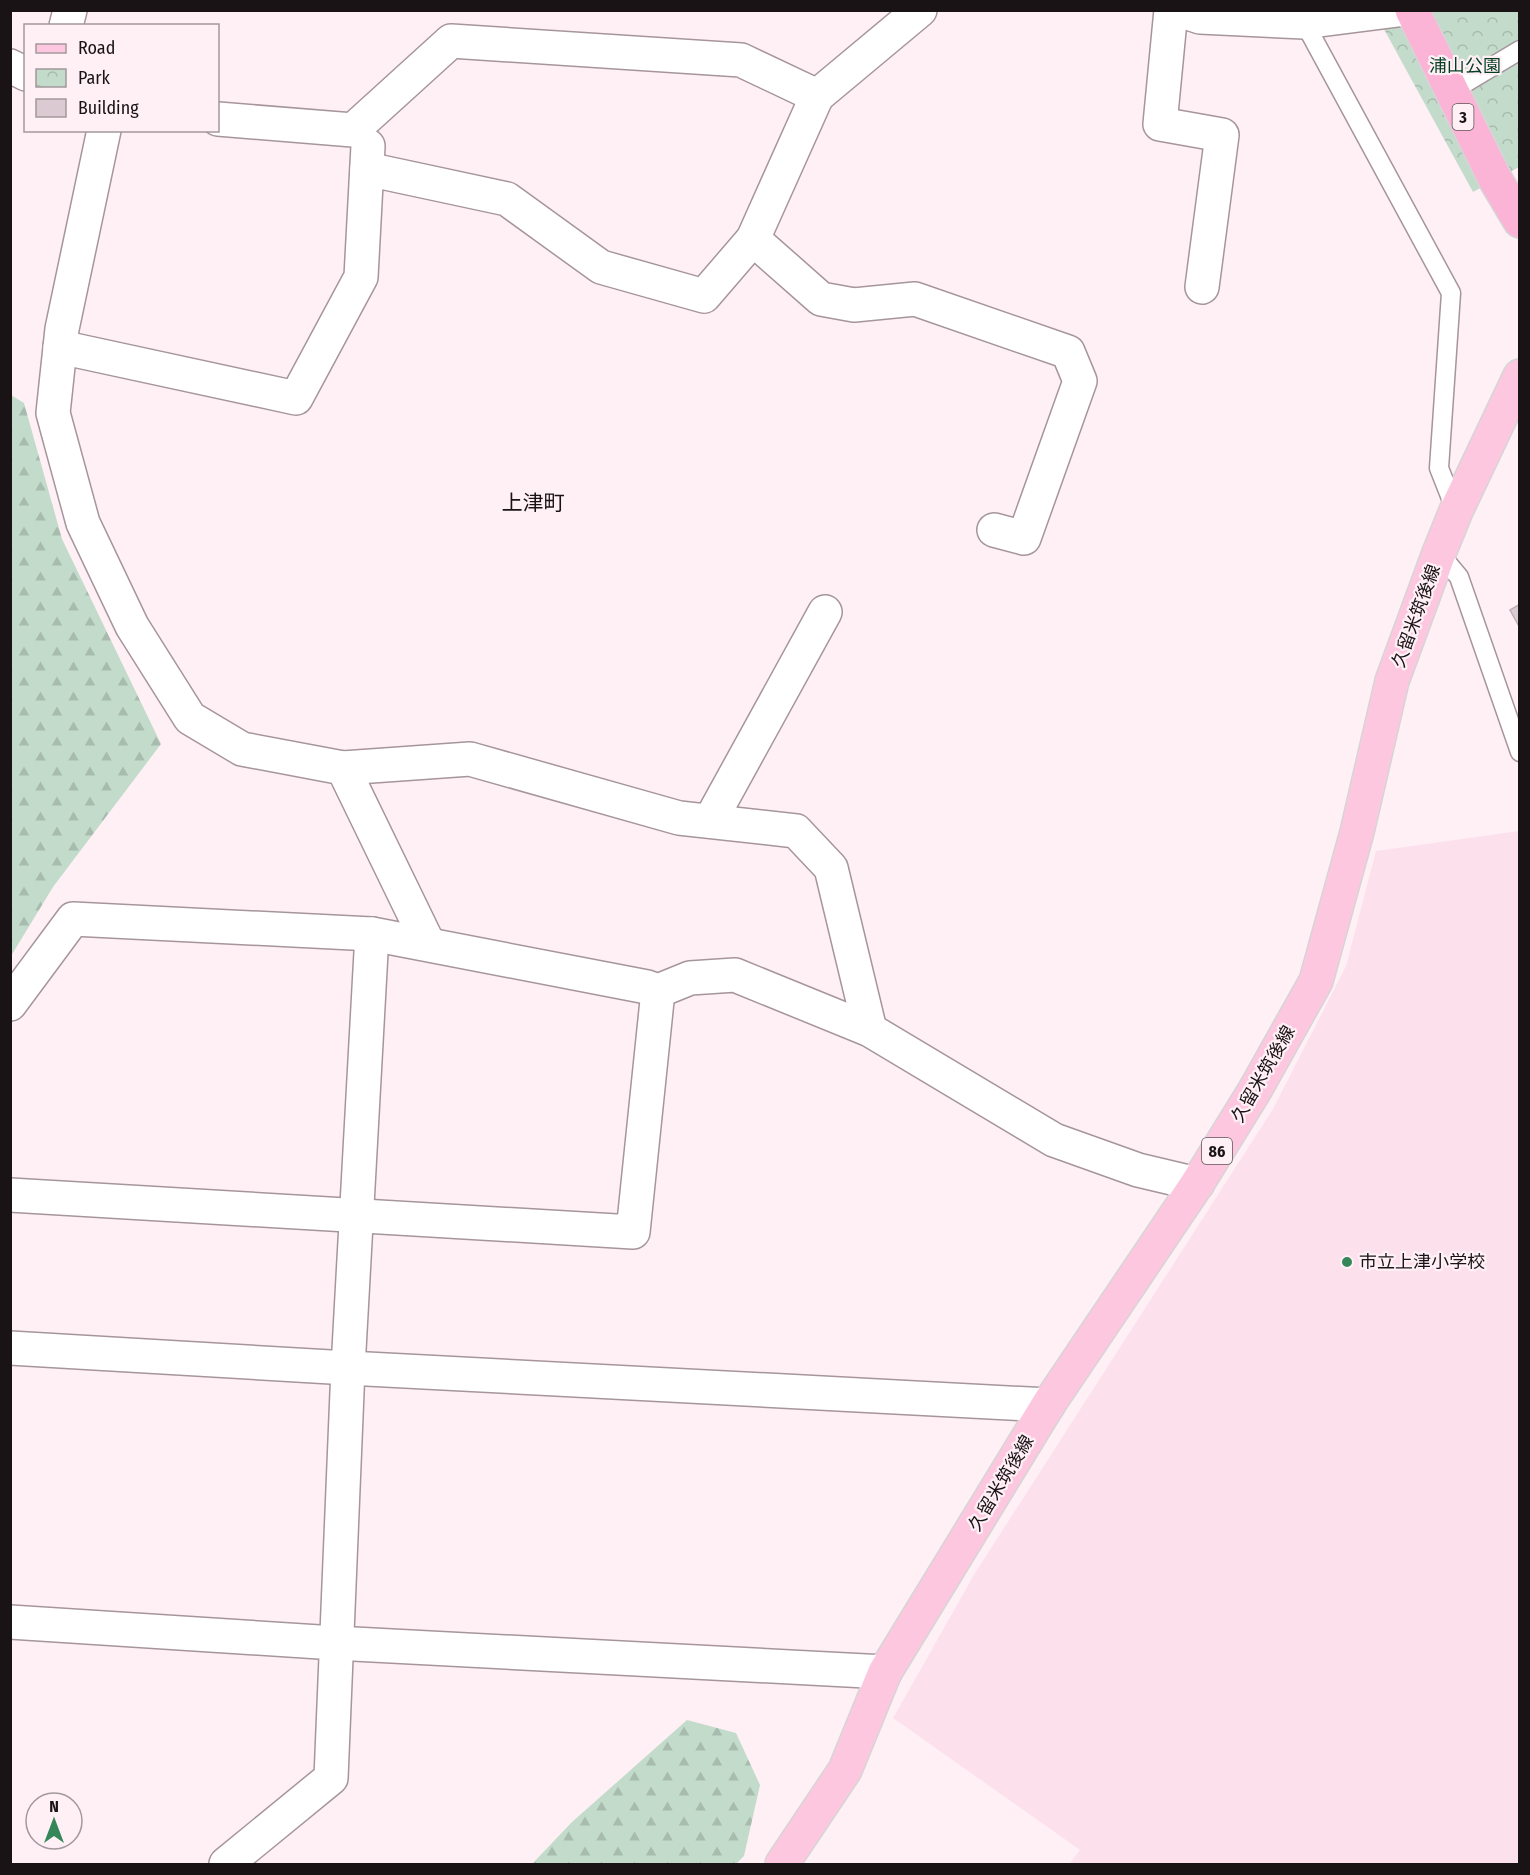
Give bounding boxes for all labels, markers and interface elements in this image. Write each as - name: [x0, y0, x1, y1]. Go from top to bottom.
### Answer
- legend: [24, 24, 219, 132]
- text: Road: [78, 37, 115, 59]
- park label: 浦山公園: [1429, 55, 1501, 77]
- text: Park: [78, 67, 111, 89]
- text: Building: [78, 97, 139, 119]
- road number: 3: [1452, 104, 1474, 130]
- district label: 上津町: [502, 490, 565, 516]
- street label: 久留米筑後線: [1387, 561, 1445, 671]
- street label: 久留米筑後線: [1226, 1022, 1300, 1126]
- road number: 86: [1202, 1138, 1232, 1164]
- place label: 市立上津小学校: [1359, 1251, 1485, 1273]
- marker: 市立上津小学校: [1340, 1255, 1354, 1269]
- street label: 久留米筑後線: [964, 1431, 1038, 1535]
- north arrow: [24, 1791, 84, 1851]
- text: N: [49, 1797, 59, 1816]

